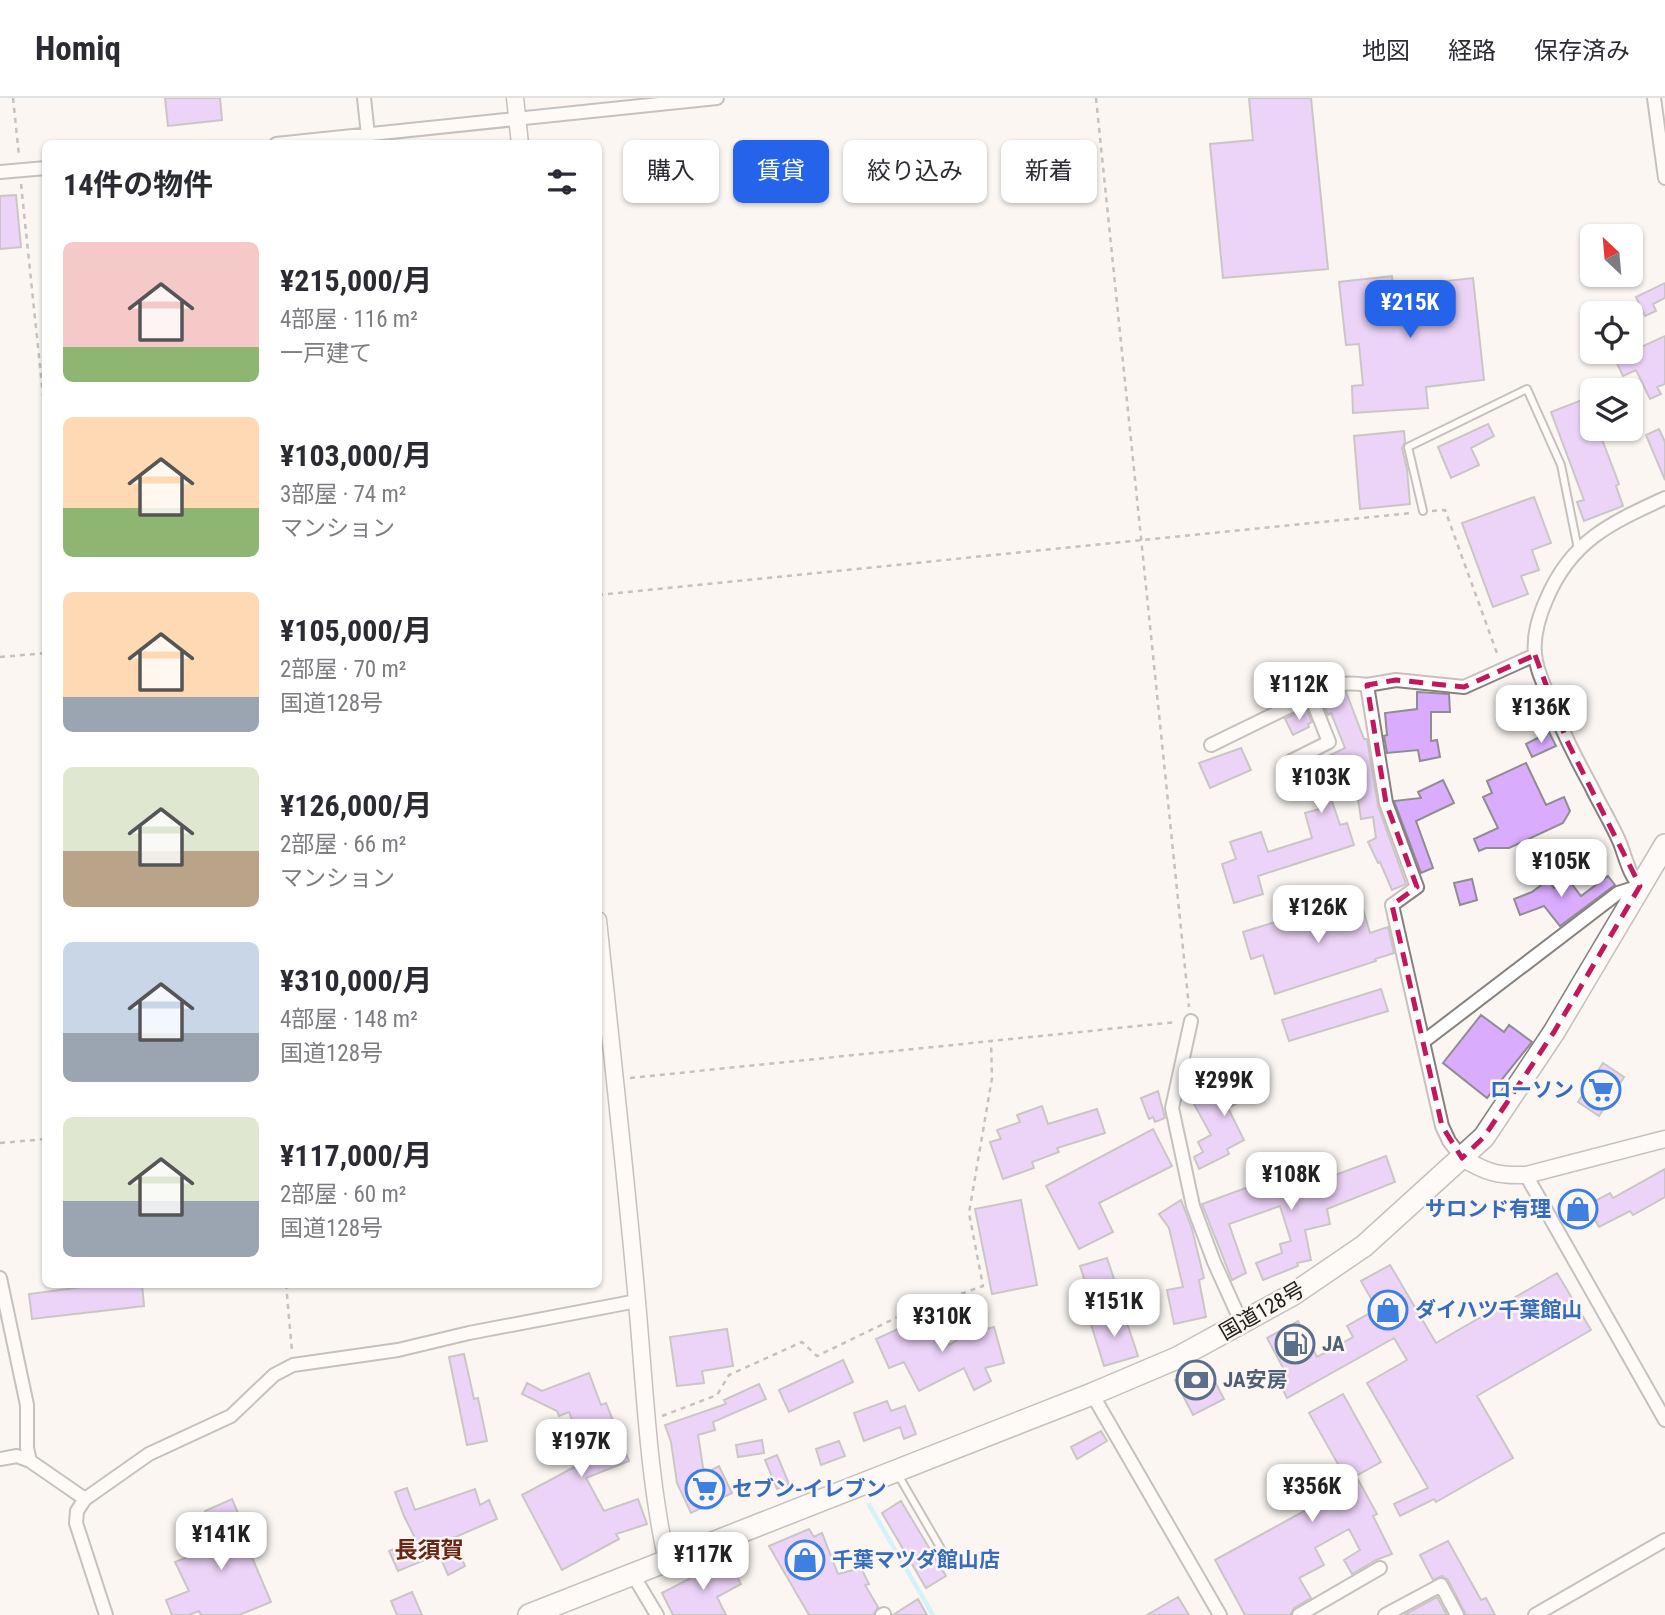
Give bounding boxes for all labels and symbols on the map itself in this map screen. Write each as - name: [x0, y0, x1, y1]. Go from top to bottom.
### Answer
- north arrow: [1580, 224, 1643, 287]
- pin: ¥215K: [1361, 280, 1459, 340]
- pin: ¥112K: [1250, 662, 1348, 722]
- pin: ¥136K: [1492, 686, 1590, 745]
- pin: ¥103K: [1272, 756, 1370, 815]
- pin: ¥105K: [1512, 840, 1610, 899]
- pin: ¥126K: [1269, 886, 1367, 945]
- pin: ¥299K: [1175, 1058, 1273, 1118]
- supermarket icon: ローソン: [1580, 1069, 1622, 1111]
- place label: ローソン: [1490, 1078, 1574, 1102]
- pin: ¥108K: [1242, 1152, 1340, 1212]
- shop icon: サロンド有理: [1557, 1188, 1599, 1230]
- place label: サロンド有理: [1425, 1197, 1551, 1221]
- street label: 国道128号: [1215, 1277, 1309, 1345]
- pin: ¥151K: [1065, 1280, 1163, 1339]
- shop icon: ダイハツ千葉館山: [1367, 1289, 1409, 1331]
- pin: ¥310K: [893, 1294, 991, 1354]
- place label: ダイハツ千葉館山: [1415, 1298, 1583, 1322]
- fuel station icon: JA: [1274, 1323, 1316, 1365]
- place label: JA: [1322, 1332, 1345, 1356]
- bank icon: JA安房: [1175, 1359, 1217, 1401]
- place label: JA安房: [1223, 1368, 1288, 1392]
- pin: ¥197K: [532, 1420, 630, 1479]
- pin: ¥356K: [1263, 1464, 1361, 1524]
- supermarket icon: セブン-イレブン: [684, 1468, 726, 1510]
- place label: セブン-イレブン: [732, 1477, 887, 1501]
- pin: ¥141K: [172, 1512, 270, 1572]
- pin: ¥117K: [654, 1532, 752, 1592]
- district label: 長須賀: [395, 1537, 464, 1564]
- shop icon: 千葉マツダ館山店: [784, 1539, 826, 1581]
- place label: 千葉マツダ館山店: [832, 1548, 1000, 1572]

